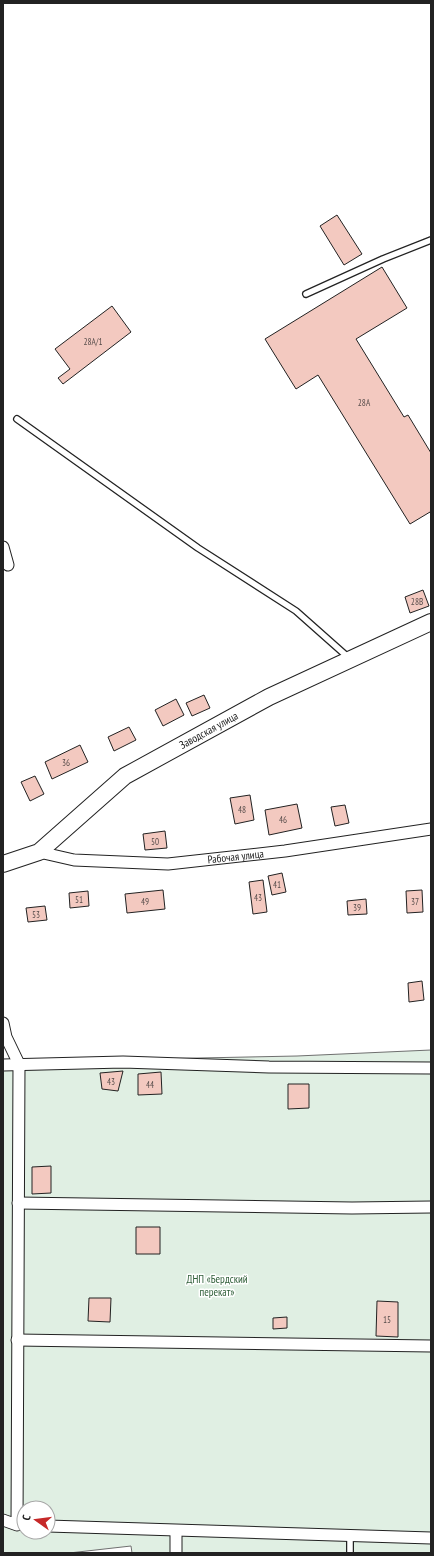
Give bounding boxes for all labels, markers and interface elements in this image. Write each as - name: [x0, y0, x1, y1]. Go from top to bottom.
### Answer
- house number: 28А/1: [83, 336, 103, 347]
- house number: 28А: [358, 397, 371, 408]
- house number: 28В: [411, 596, 423, 607]
- street label: Заводская улица: [177, 708, 240, 752]
- house number: 36: [62, 757, 70, 768]
- house number: 48: [238, 804, 246, 815]
- house number: 46: [279, 814, 287, 825]
- house number: 50: [151, 836, 159, 847]
- street label: Рабочая улица: [207, 846, 264, 867]
- house number: 41: [273, 879, 281, 890]
- house number: 43: [254, 892, 262, 903]
- house number: 51: [75, 894, 83, 905]
- house number: 49: [141, 896, 149, 907]
- house number: 37: [411, 896, 419, 907]
- house number: 39: [353, 902, 361, 913]
- house number: 53: [32, 909, 40, 920]
- house number: 43: [107, 1076, 115, 1087]
- house number: 44: [146, 1079, 154, 1090]
- park label: ДНП «Бердский перекат»: [186, 1272, 248, 1299]
- house number: 15: [383, 1314, 391, 1325]
- north arrow: [16, 1500, 56, 1540]
- text: С: [19, 1513, 34, 1522]

